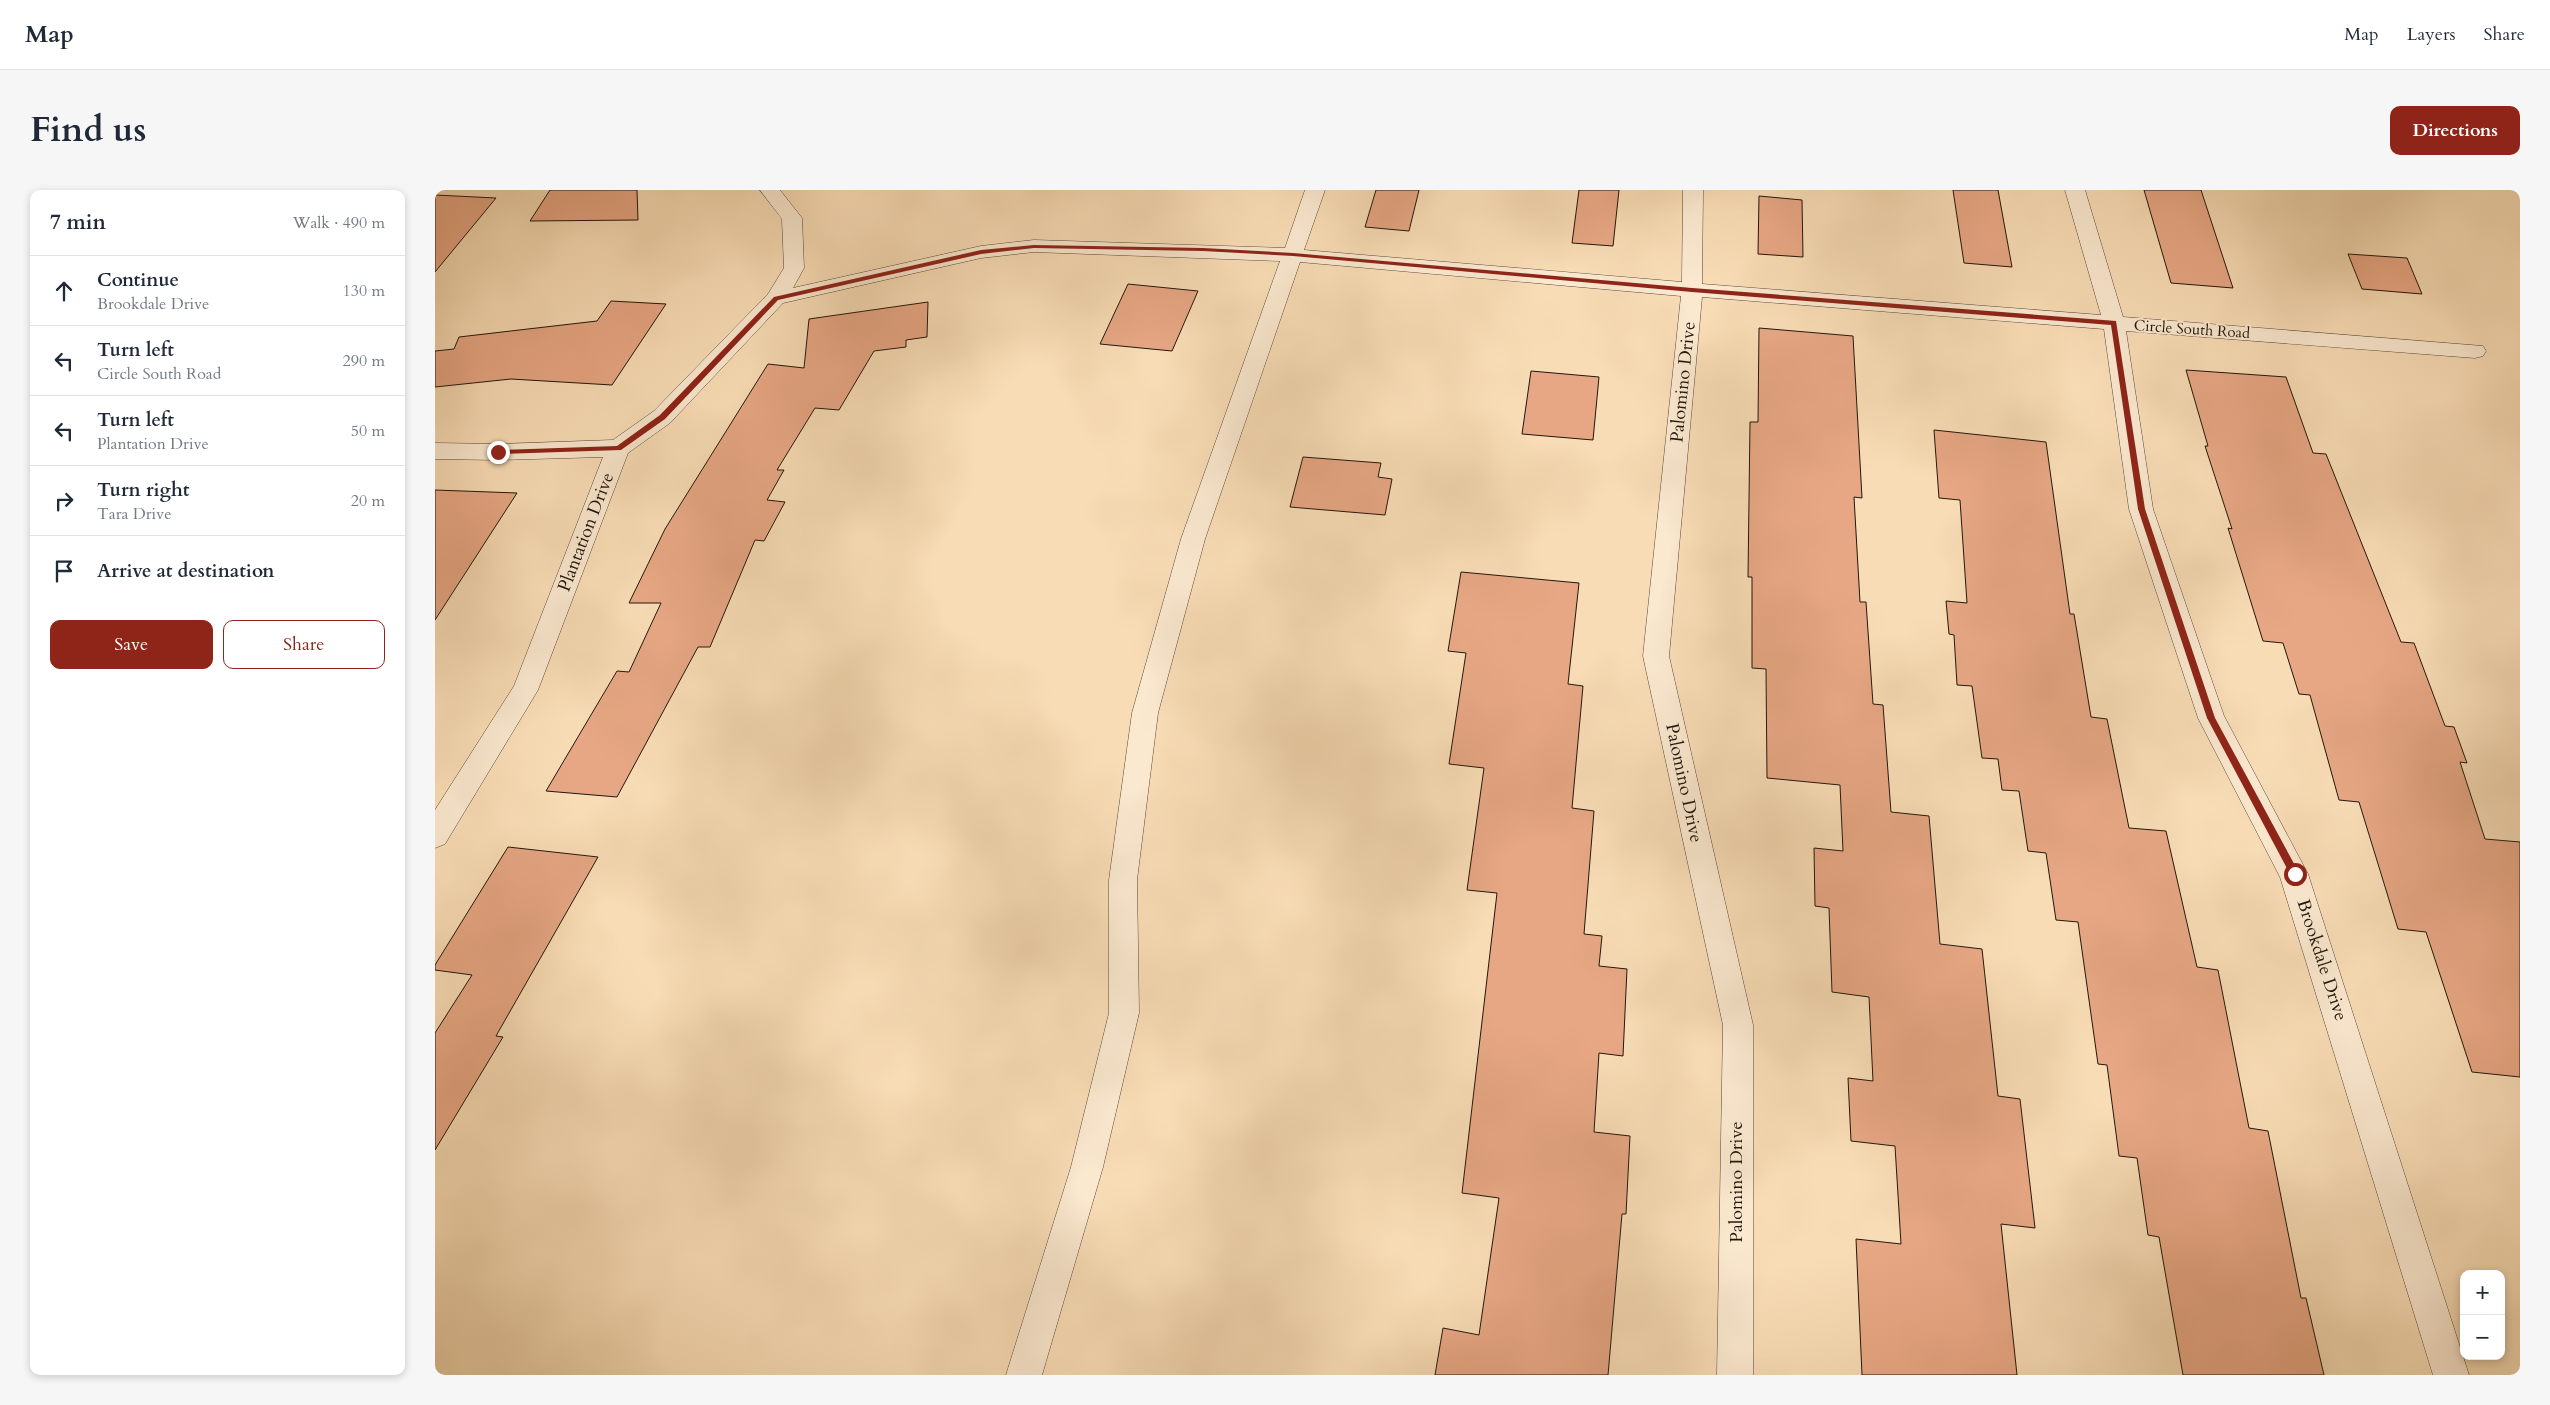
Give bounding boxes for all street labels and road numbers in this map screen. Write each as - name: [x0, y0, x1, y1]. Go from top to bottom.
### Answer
- street label: Circle South Road: [2133, 315, 2251, 343]
- street label: Palomino Drive: [1664, 320, 1702, 444]
- street label: Plantation Drive: [552, 469, 620, 595]
- street label: Palomino Drive: [1659, 721, 1709, 845]
- street label: Brookdale Drive: [2291, 896, 2353, 1024]
- street label: Palomino Drive: [1724, 1121, 1749, 1243]

